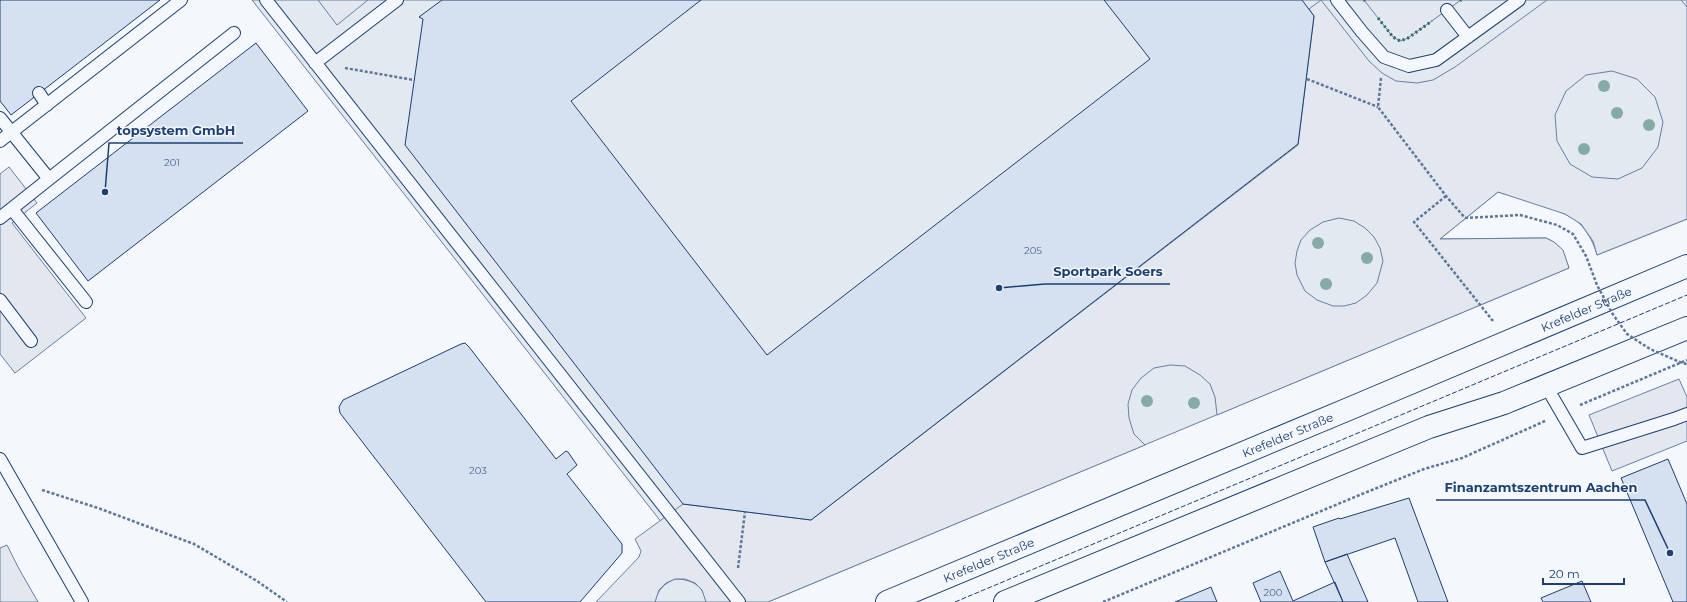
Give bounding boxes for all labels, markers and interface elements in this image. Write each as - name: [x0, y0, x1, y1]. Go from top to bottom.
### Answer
- callout: topsystem GmbH: [109, 118, 243, 143]
- text: topsystem GmbH: [117, 122, 235, 138]
- house number: 201: [164, 156, 180, 169]
- house number: 205: [1024, 244, 1042, 257]
- callout: Sportpark Soers: [1045, 259, 1170, 284]
- text: Sportpark Soers: [1053, 263, 1163, 279]
- street label: Krefelder Straße: [1538, 283, 1634, 335]
- street label: Krefelder Straße: [1240, 409, 1335, 460]
- house number: 203: [469, 464, 487, 477]
- callout: Finanzamtszentrum Aachen: [1436, 475, 1645, 500]
- text: Finanzamtszentrum Aachen: [1444, 479, 1638, 495]
- street label: Krefelder Straße: [941, 534, 1036, 585]
- scale bar: [1543, 560, 1624, 586]
- text: 20 m: [1549, 566, 1580, 581]
- house number: 200: [1264, 586, 1283, 599]

